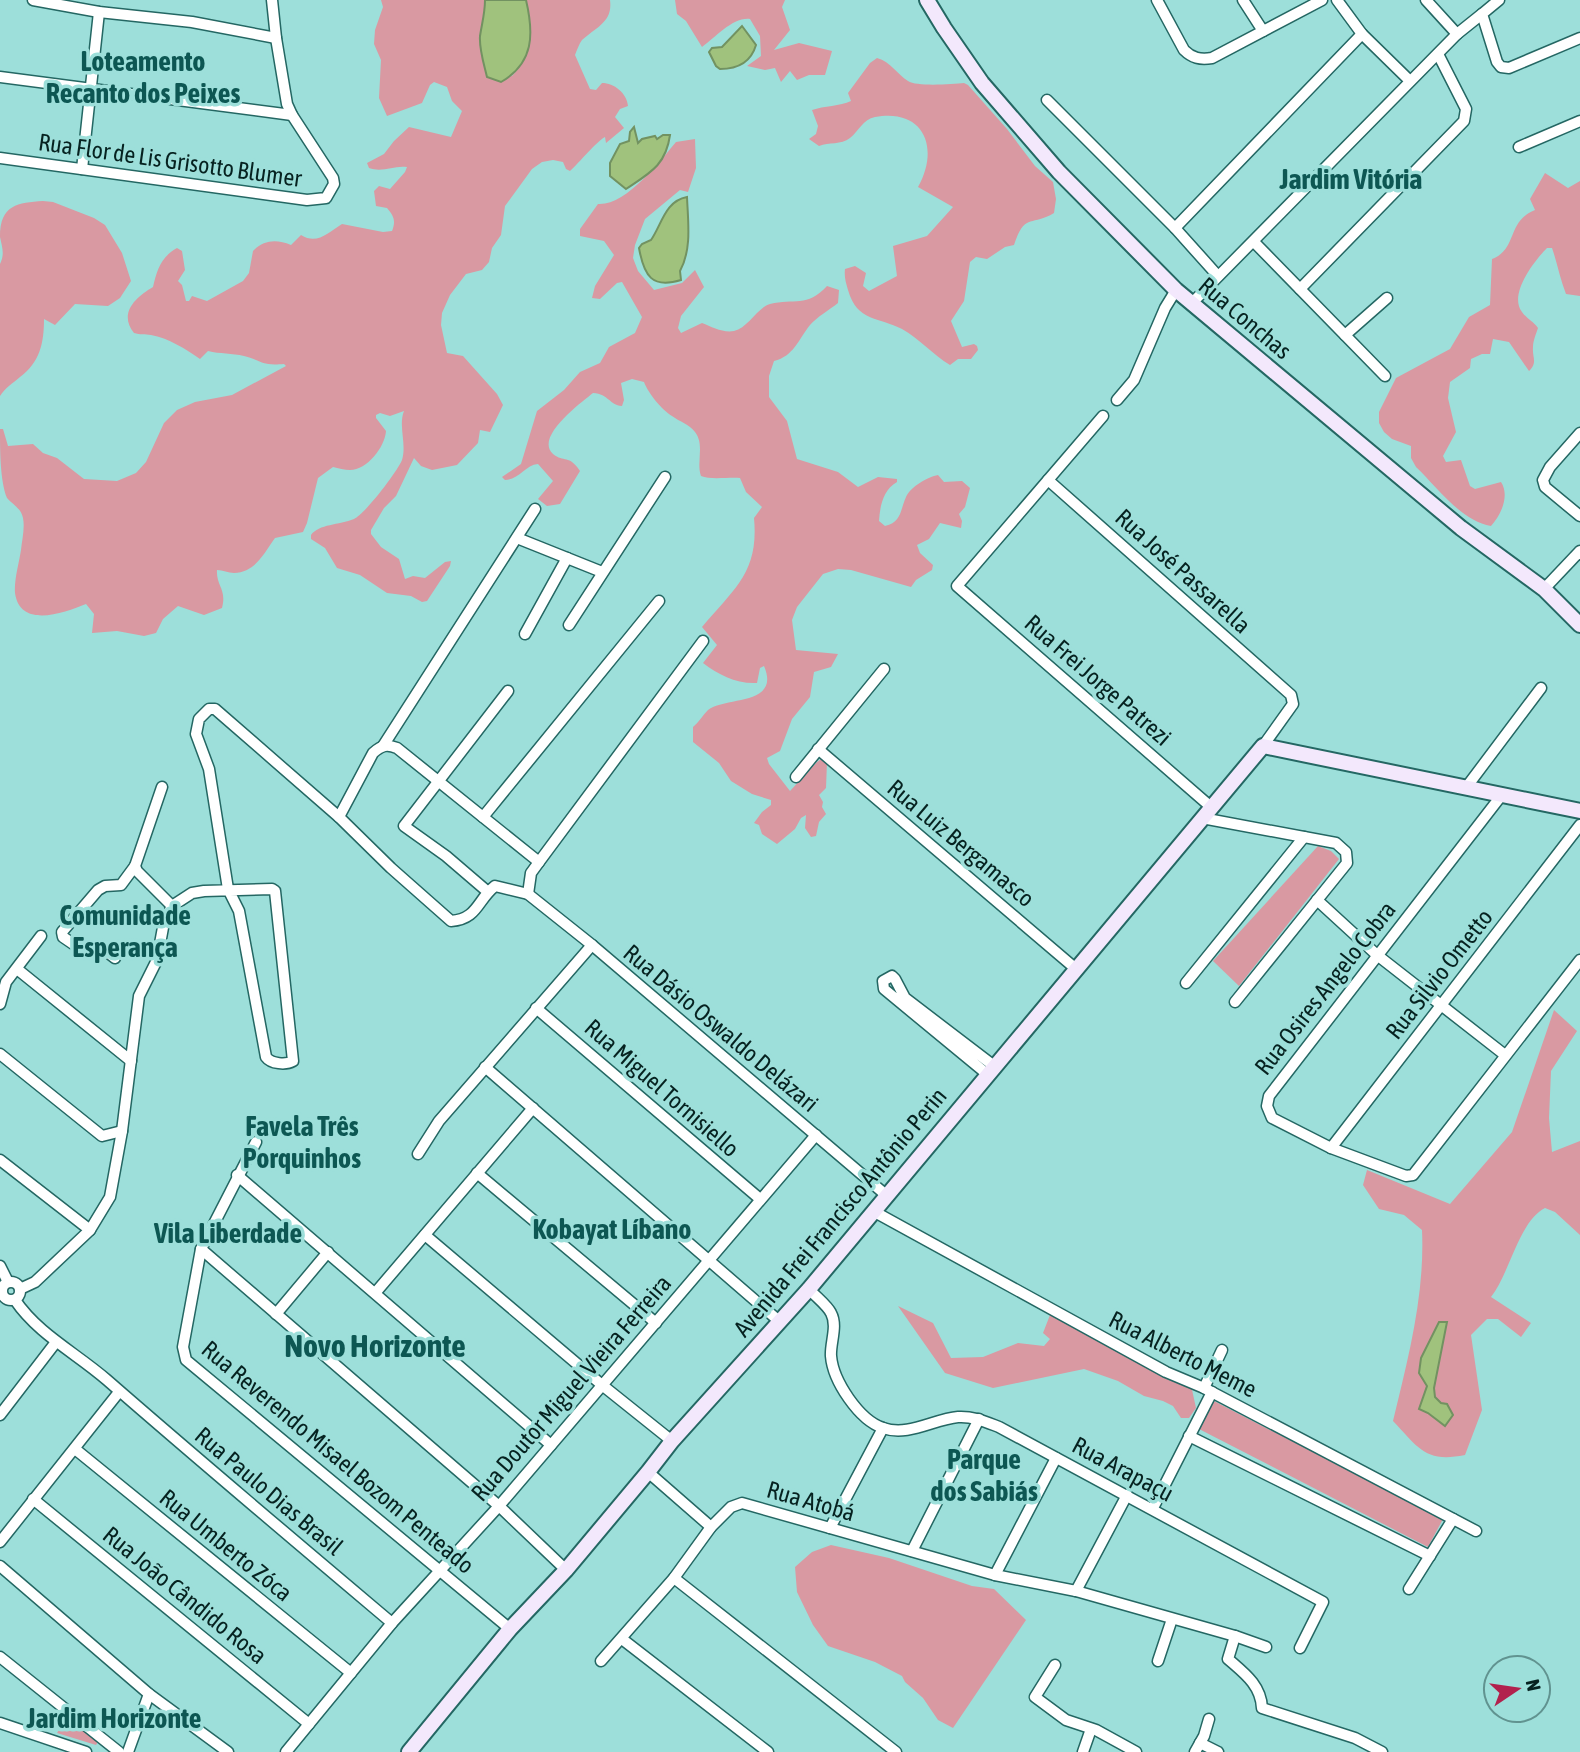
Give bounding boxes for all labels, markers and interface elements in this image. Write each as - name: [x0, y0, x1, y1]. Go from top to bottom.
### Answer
- district label: Loteamento Recanto dos Peixes: [46, 45, 240, 109]
- street label: Rua Flor de Lis Grisotto Blumer: [37, 128, 304, 192]
- district label: Jardim Vitória: [1279, 163, 1422, 195]
- street label: Rua Conchas: [1193, 272, 1297, 364]
- street label: Rua José Passarella: [1110, 503, 1256, 639]
- street label: Rua Frei Jorge Patrezi: [1019, 609, 1177, 751]
- street label: Rua Luiz Bergamasco: [882, 774, 1040, 912]
- street label: Rua Osires Angelo Cobra: [1249, 896, 1401, 1080]
- district label: Comunidade Esperança: [59, 899, 191, 963]
- street label: Rua Silvio Ometto: [1380, 904, 1498, 1044]
- street label: Rua Dásio Oswaldo Delázari: [618, 939, 824, 1117]
- street label: Rua Miguel Tornisiello: [579, 1014, 745, 1162]
- street label: Avenida Frei Francisco Antônio Perin: [728, 1082, 952, 1342]
- district label: Favela Três Porquinhos: [243, 1110, 361, 1174]
- district label: Kobayat Líbano: [532, 1213, 692, 1245]
- district label: Vila Liberdade: [153, 1217, 302, 1249]
- street label: Rua Doutor Miguel Vieira Ferreira: [466, 1270, 676, 1506]
- street label: Rua Alberto Meme: [1105, 1305, 1261, 1403]
- district label: Novo Horizonte: [284, 1327, 466, 1364]
- street label: Rua Reverendo Misael Bozom Penteado: [197, 1335, 479, 1579]
- street label: Rua Paulo Dias Brasil: [190, 1421, 349, 1561]
- street label: Rua Arapaçu: [1068, 1431, 1178, 1507]
- district label: Parque dos Sabiás: [930, 1443, 1038, 1507]
- street label: Rua Atobá: [764, 1476, 858, 1526]
- street label: Rua Umberto Zóca: [155, 1484, 297, 1606]
- street label: Rua João Cândido Rosa: [98, 1521, 272, 1669]
- north arrow: [1482, 1654, 1552, 1724]
- text: N: [1522, 1677, 1546, 1693]
- district label: Jardim Horizonte: [25, 1702, 202, 1734]

